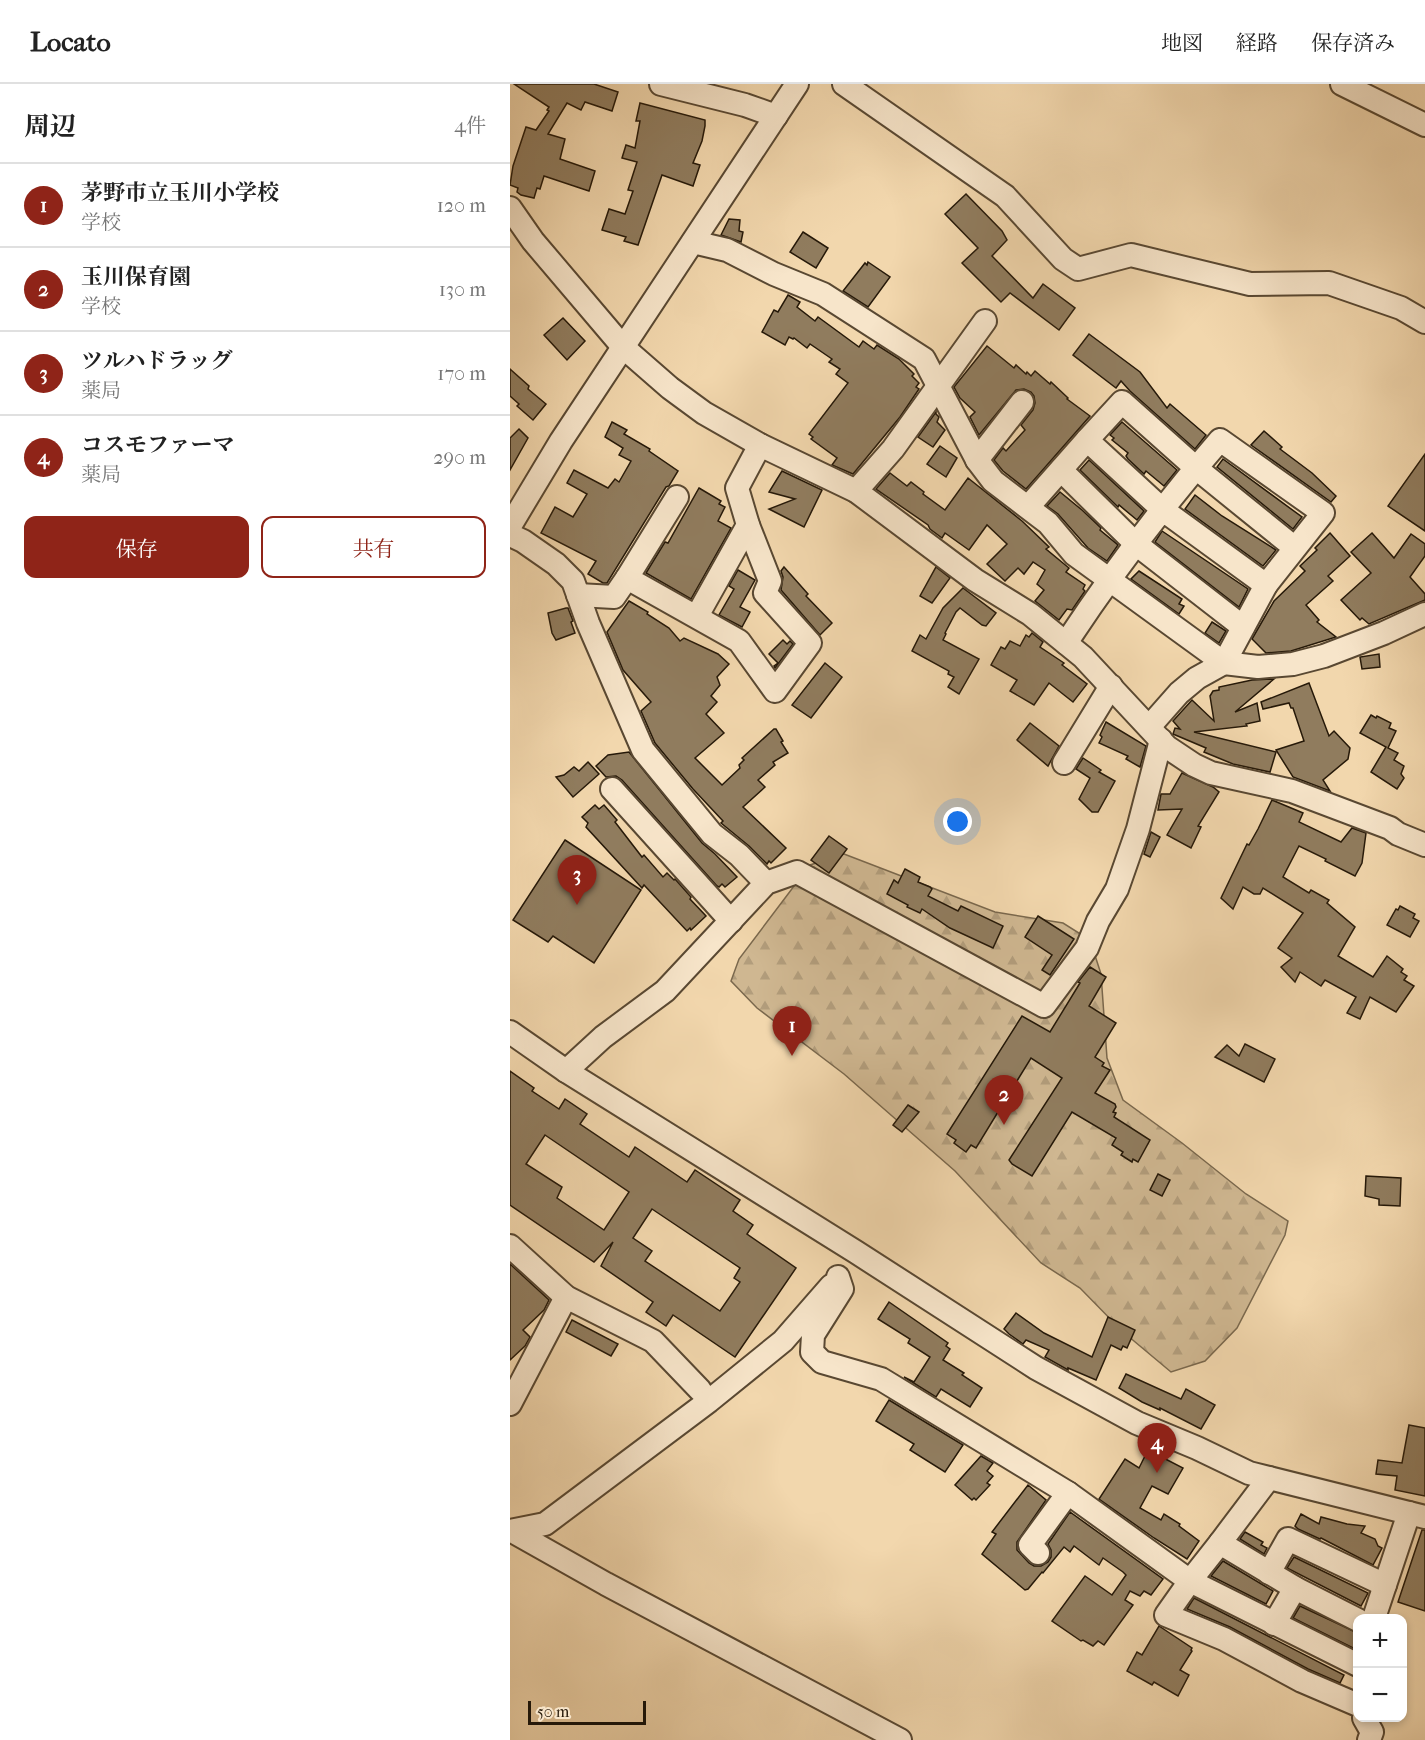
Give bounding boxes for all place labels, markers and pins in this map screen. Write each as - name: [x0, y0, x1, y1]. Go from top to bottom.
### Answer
- pin: 3: [558, 856, 596, 905]
- pin: 1: [772, 1006, 812, 1056]
- pin: 2: [984, 1076, 1024, 1125]
- pin: 4: [1138, 1424, 1176, 1473]

